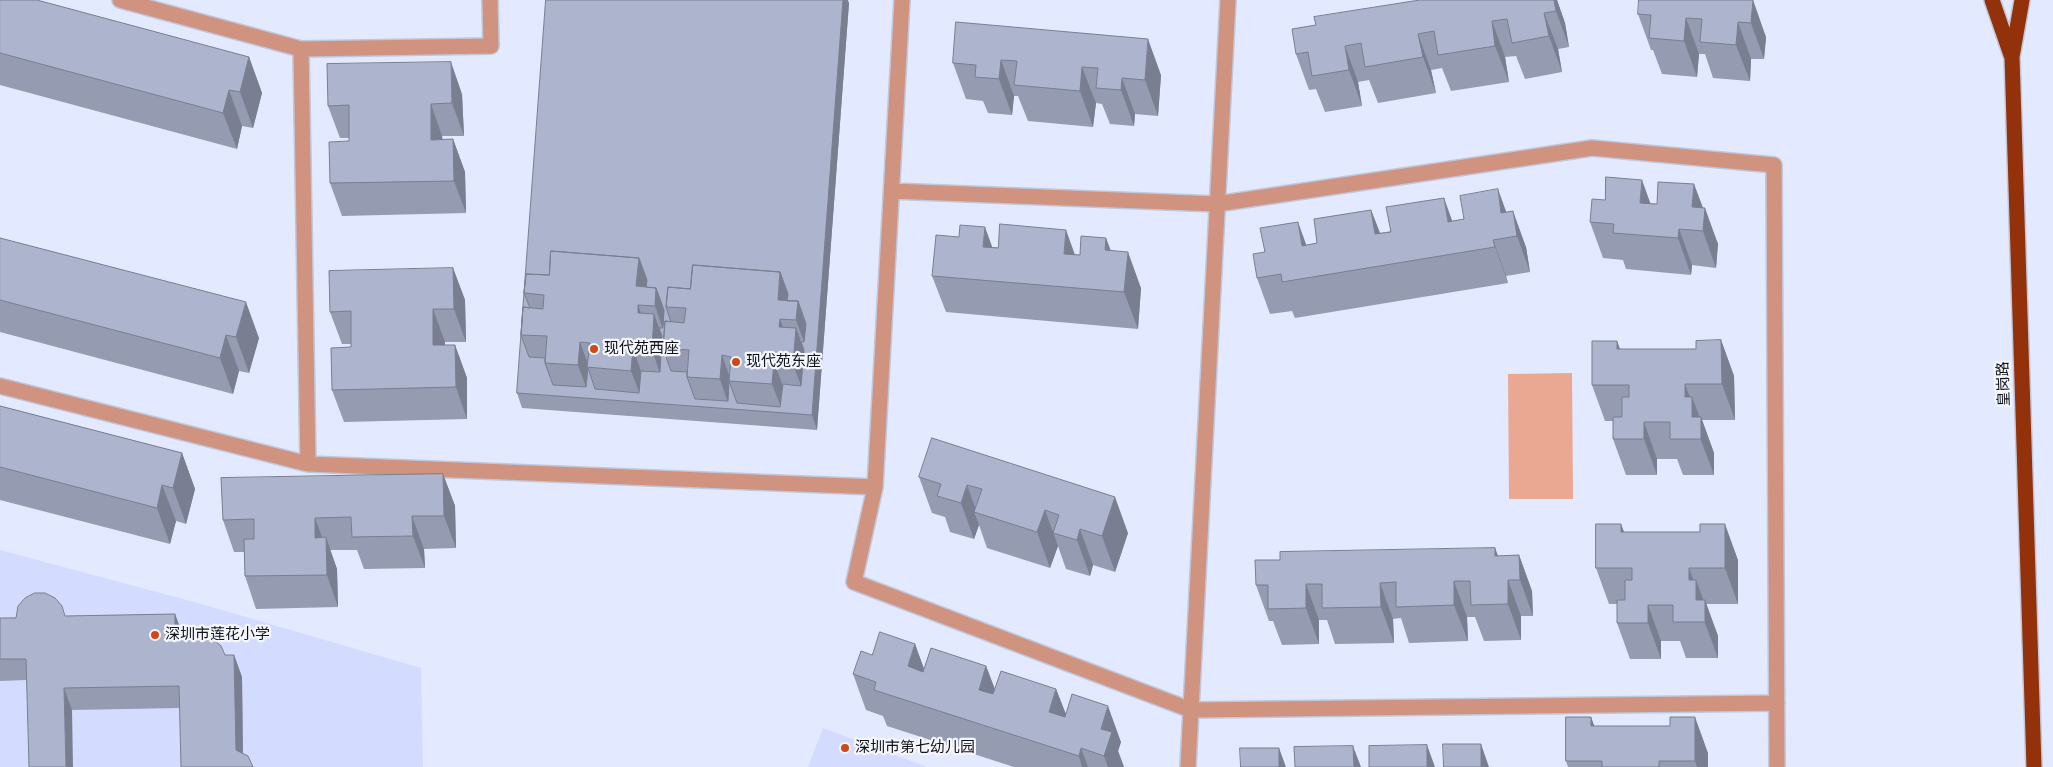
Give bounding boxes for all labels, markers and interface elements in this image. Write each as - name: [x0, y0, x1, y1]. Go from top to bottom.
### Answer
- place label: 现代苑西座: [604, 340, 679, 358]
- marker: 现代苑西座: [588, 343, 600, 355]
- place label: 现代苑东座: [746, 353, 821, 371]
- marker: 现代苑东座: [730, 356, 742, 368]
- street label: 皇岗路: [1994, 361, 2014, 407]
- place label: 深圳市莲花小学: [165, 626, 270, 644]
- marker: 深圳市莲花小学: [149, 629, 161, 641]
- place label: 深圳市第七幼儿园: [855, 739, 975, 757]
- marker: 深圳市第七幼儿园: [839, 742, 851, 754]

